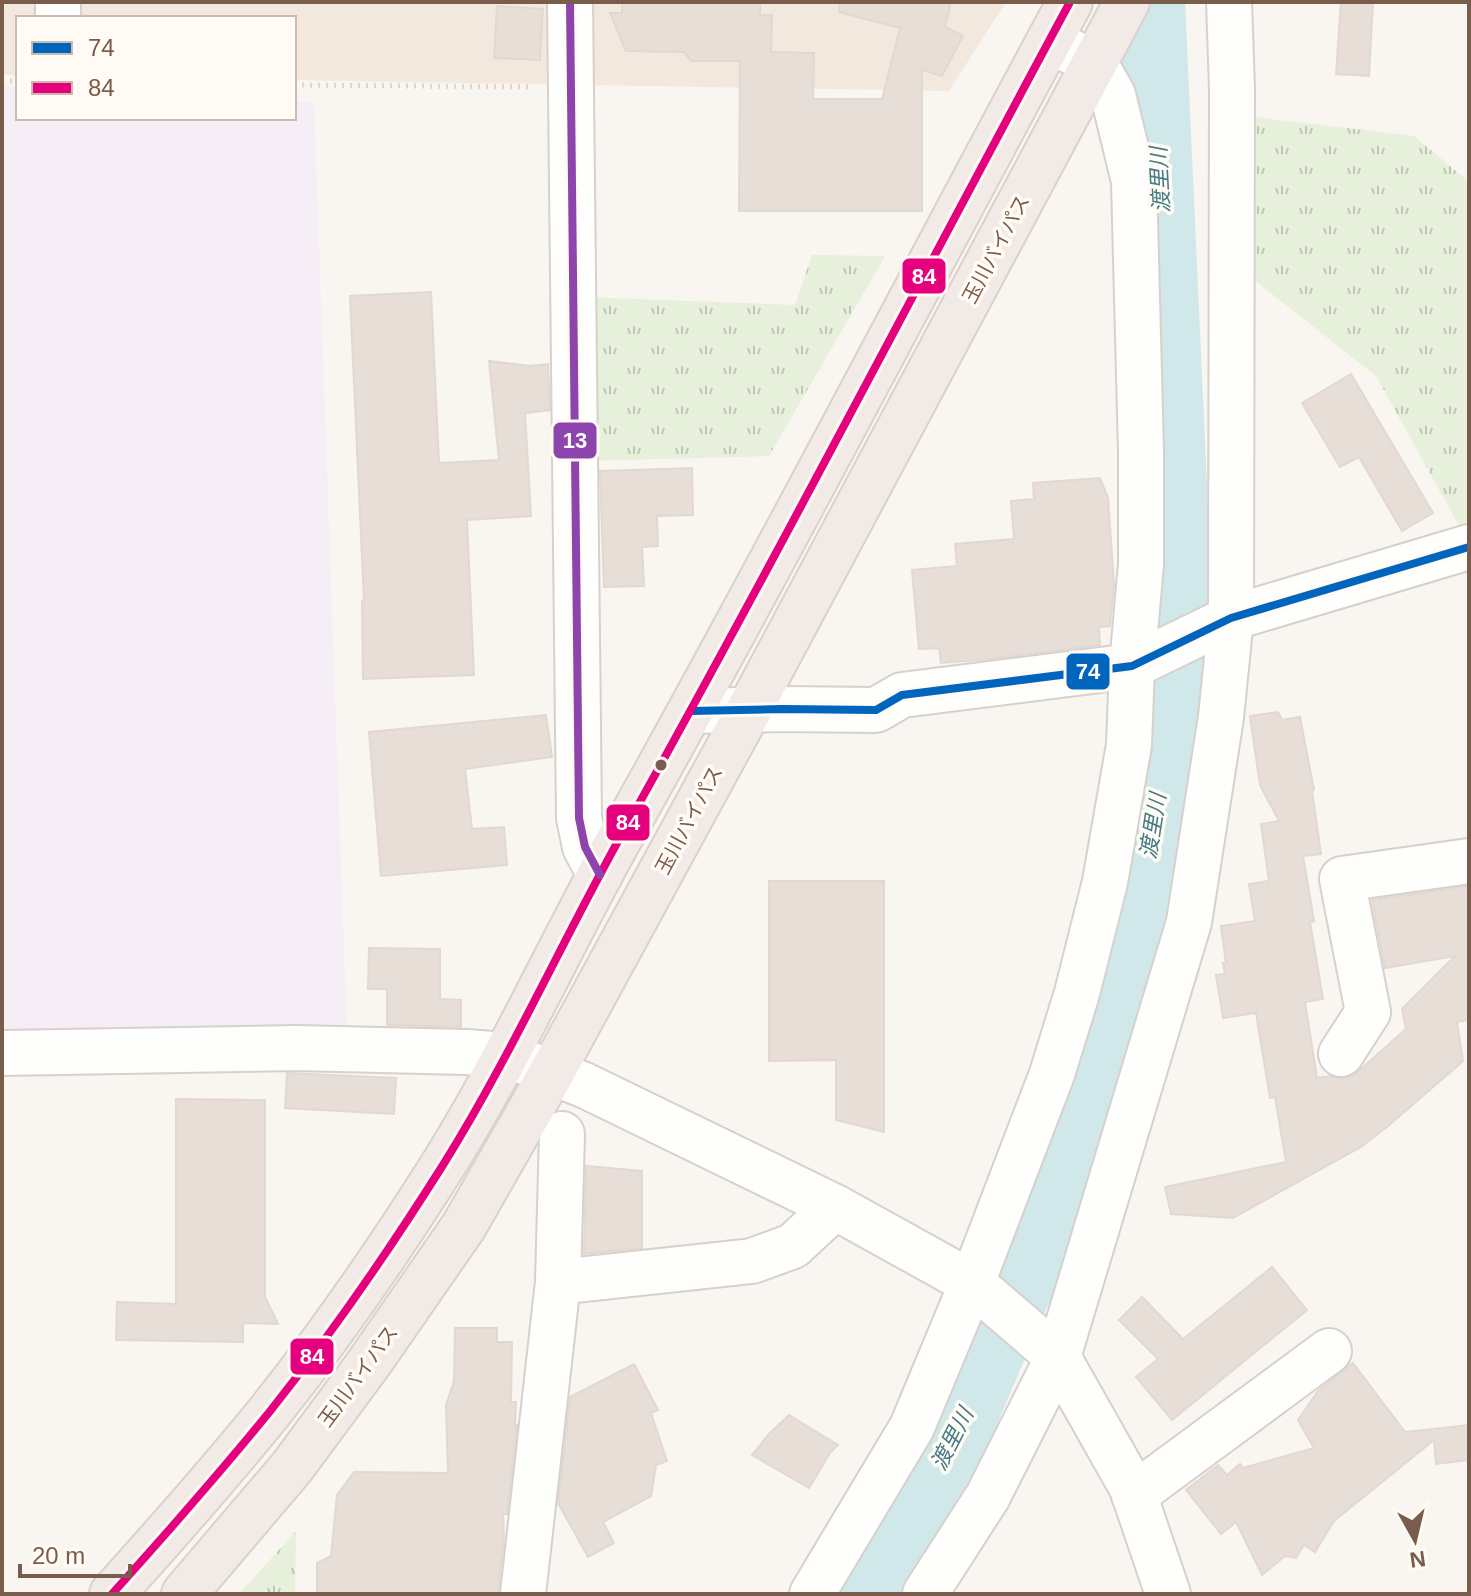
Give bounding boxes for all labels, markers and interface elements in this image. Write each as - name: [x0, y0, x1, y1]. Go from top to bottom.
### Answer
- legend: [16, 16, 296, 120]
- text: 74: [88, 34, 115, 61]
- text: 84: [88, 74, 115, 101]
- water label: 渡里川: [1146, 144, 1174, 214]
- street label: 玉川バイパス: [958, 191, 1034, 307]
- line badge: 84: [901, 257, 947, 295]
- text: 84: [912, 264, 937, 289]
- line badge: 13: [552, 421, 598, 460]
- text: 13: [563, 428, 587, 453]
- line badge: 74: [1065, 652, 1111, 691]
- text: 74: [1076, 659, 1101, 684]
- unlabelled marker: [653, 757, 669, 773]
- street label: 玉川バイパス: [651, 762, 727, 878]
- water label: 渡里川: [1135, 789, 1171, 861]
- line badge: 84: [605, 803, 651, 842]
- text: 84: [616, 810, 641, 835]
- street label: 玉川バイパス: [314, 1321, 402, 1431]
- line badge: 84: [289, 1337, 335, 1376]
- text: 84: [300, 1344, 325, 1369]
- water label: 渡里川: [926, 1402, 979, 1474]
- north arrow: [1375, 1500, 1455, 1580]
- scale bar: [20, 1528, 130, 1578]
- text: 20 m: [32, 1542, 85, 1569]
- text: N: [1408, 1546, 1427, 1573]

